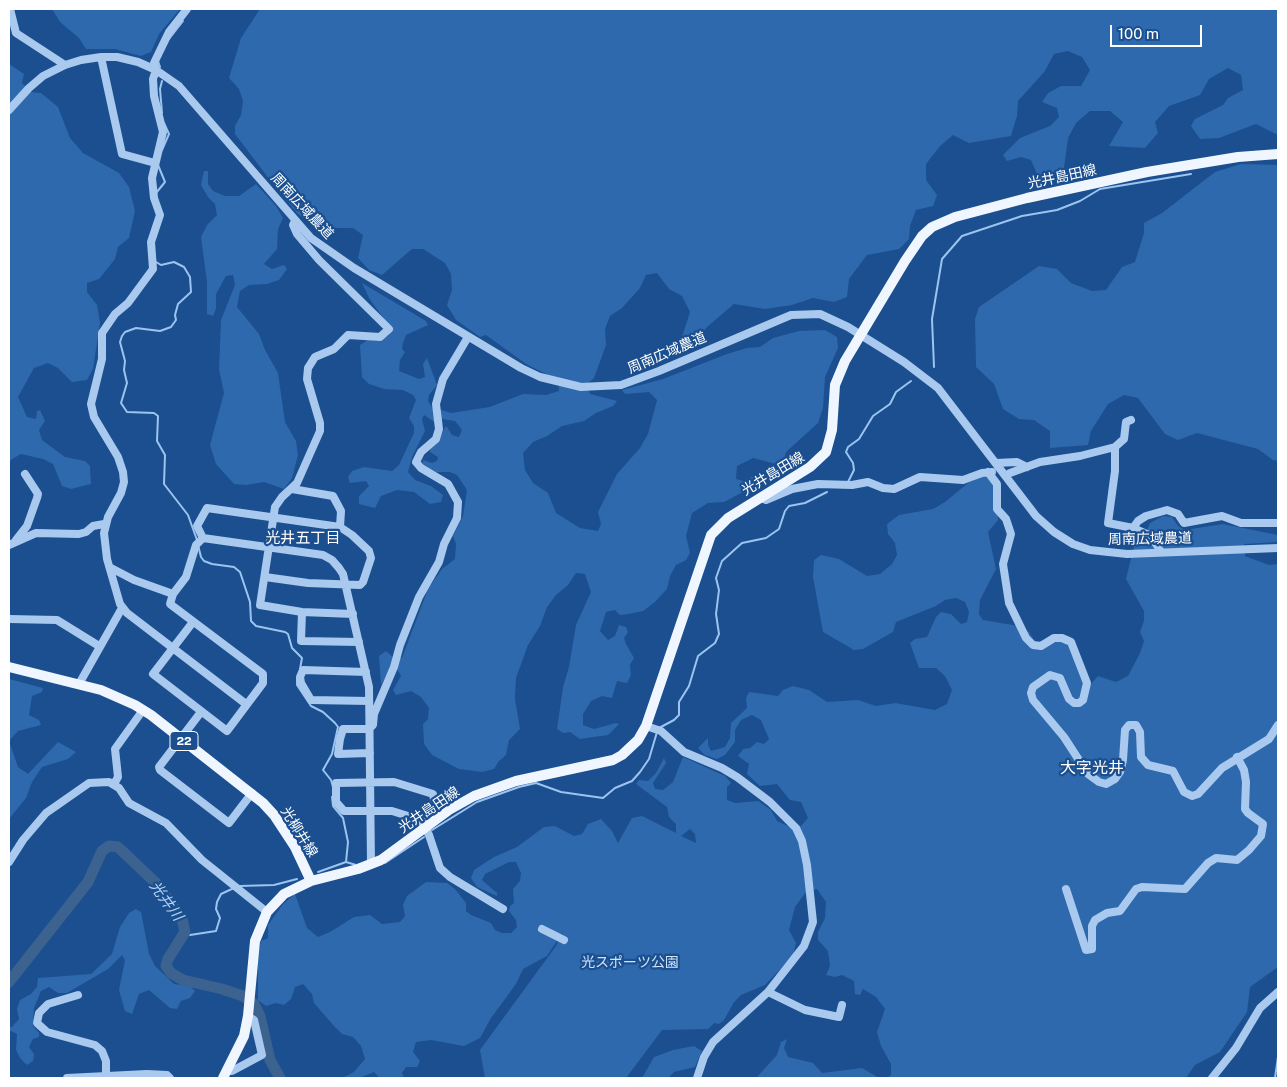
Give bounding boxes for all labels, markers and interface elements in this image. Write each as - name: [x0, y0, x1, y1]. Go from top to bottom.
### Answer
- scale bar: [1112, 15, 1204, 47]
- text: 100 m: [1118, 25, 1159, 42]
- street label: 光井島田線: [1026, 162, 1098, 192]
- street label: 周南広域農道: [267, 170, 337, 242]
- street label: 周南広域農道: [625, 329, 709, 377]
- street label: 光井島田線: [739, 449, 807, 499]
- district label: 光井五丁目: [266, 529, 340, 547]
- street label: 周南広域農道: [1108, 530, 1192, 548]
- road number: 22: [170, 731, 198, 750]
- district label: 大字光井: [1060, 758, 1124, 778]
- street label: 光井島田線: [395, 783, 463, 837]
- street label: 光柳井線: [277, 804, 321, 860]
- water label: 光井川: [145, 878, 187, 924]
- park label: 光スポーツ公園: [581, 955, 679, 971]

